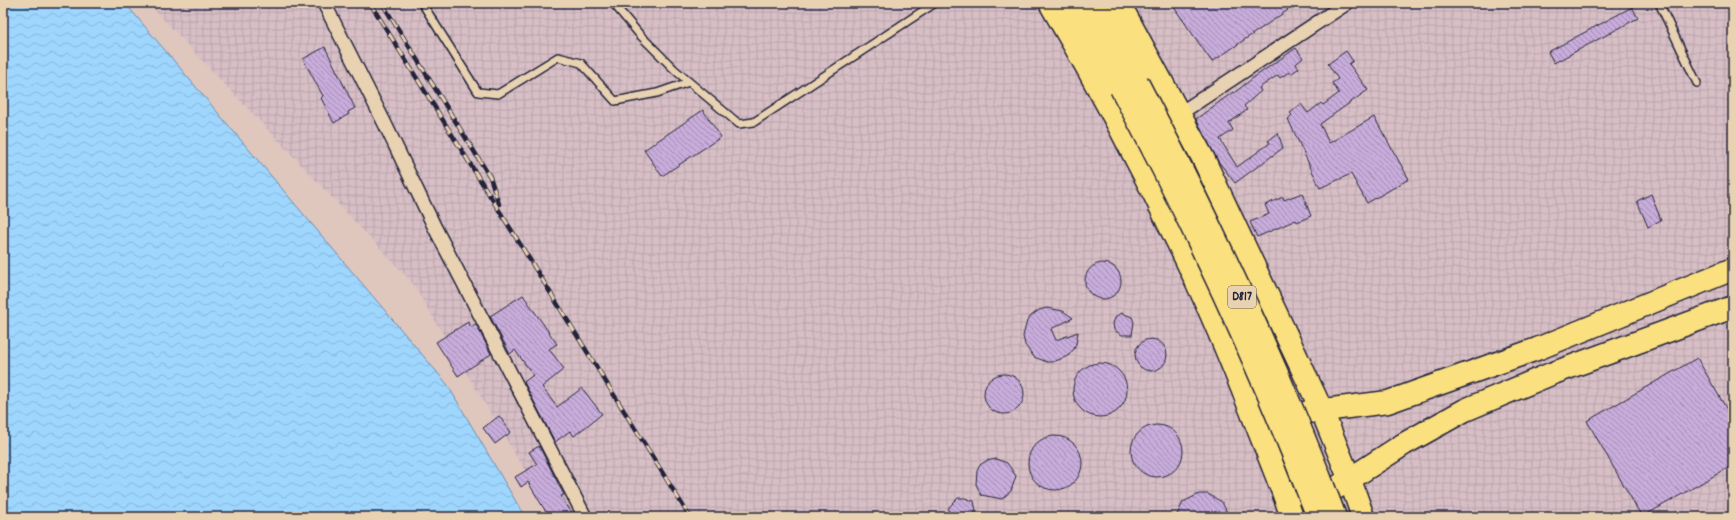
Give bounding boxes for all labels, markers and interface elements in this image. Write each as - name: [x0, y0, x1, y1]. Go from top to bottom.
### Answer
- road number: D817: [1228, 286, 1256, 308]

